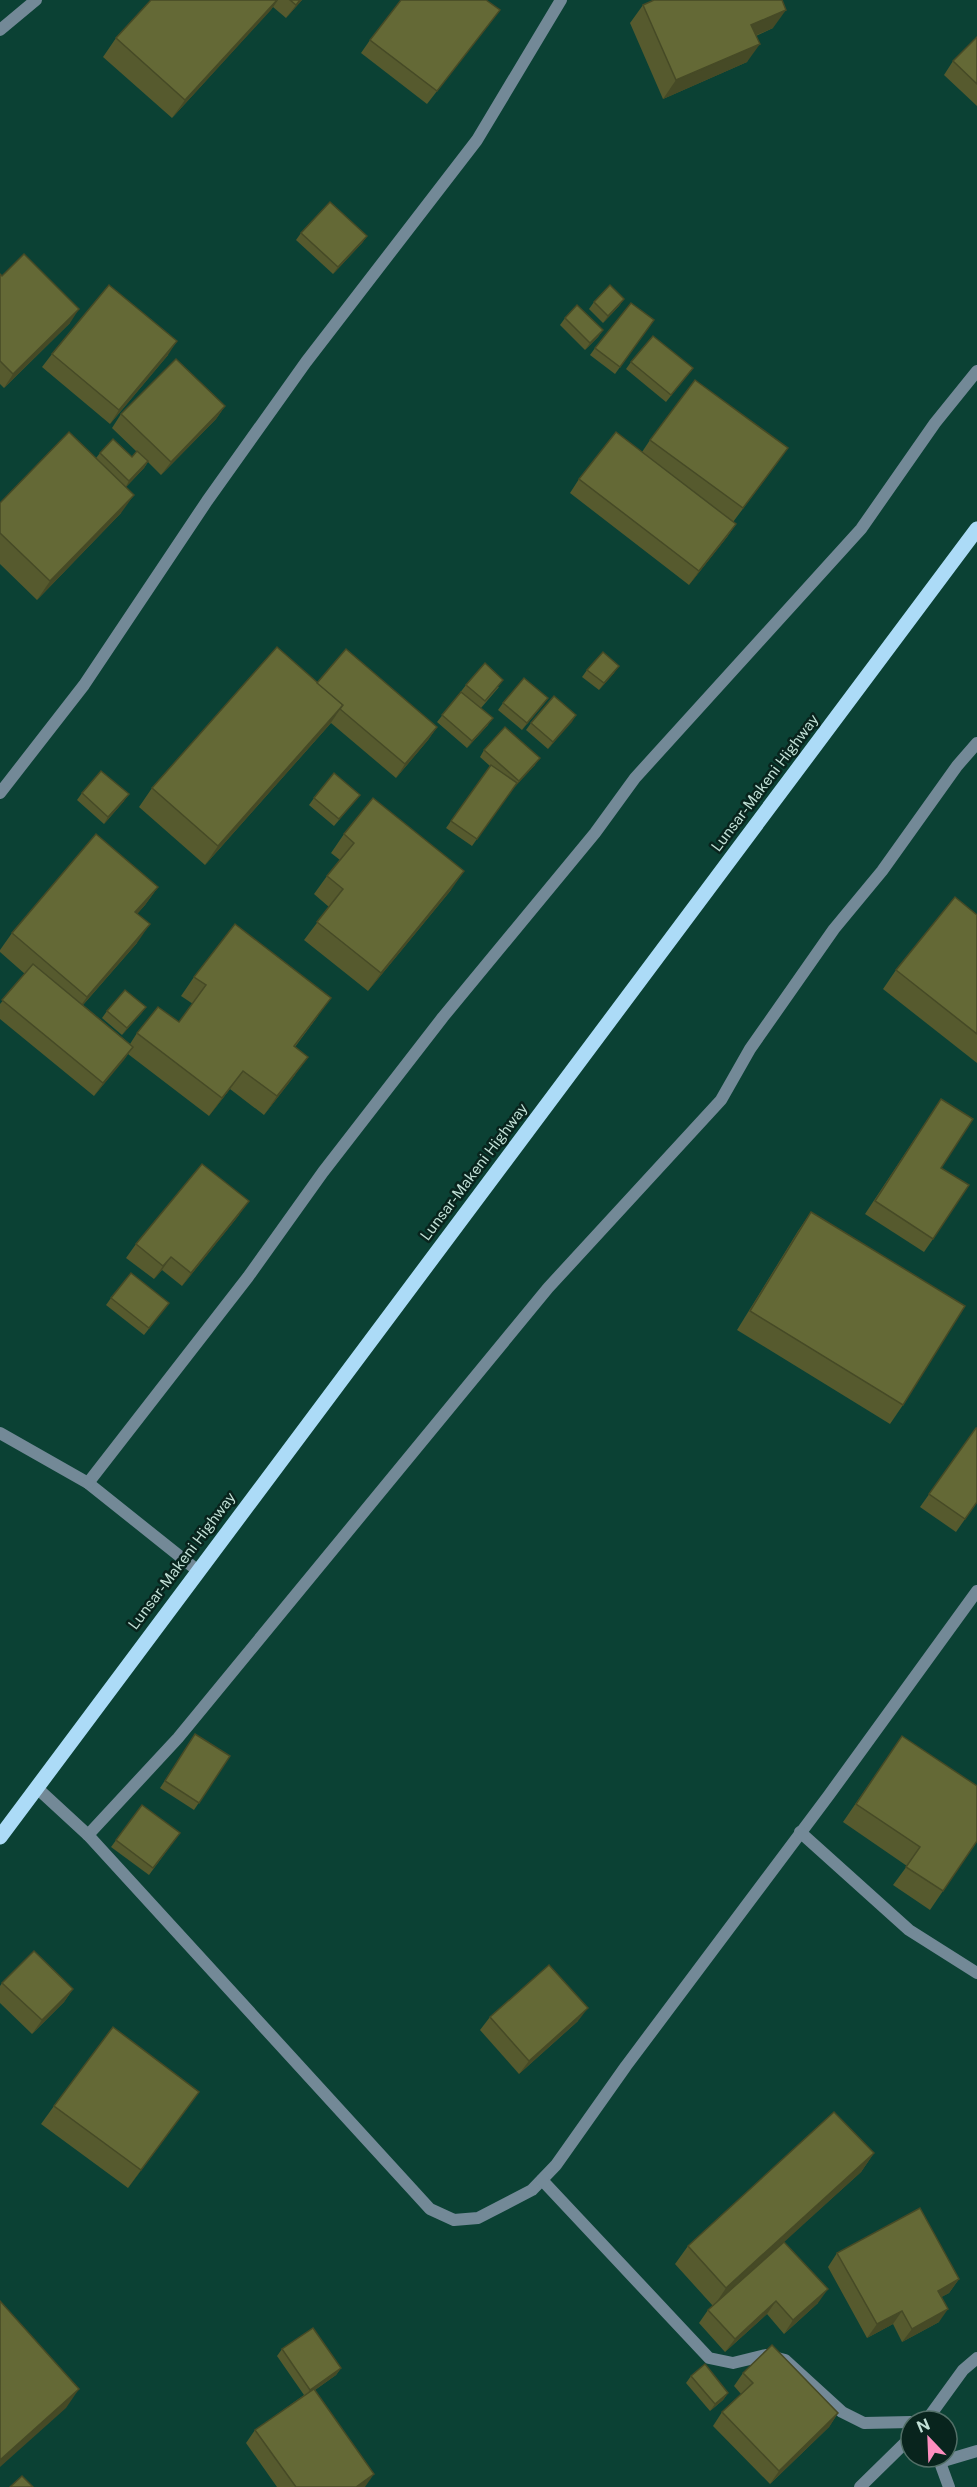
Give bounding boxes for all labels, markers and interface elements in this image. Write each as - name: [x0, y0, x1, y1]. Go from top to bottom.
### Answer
- street label: Lunsar-Makeni Highway: [707, 711, 822, 855]
- street label: Lunsar-Makeni Highway: [416, 1100, 531, 1244]
- street label: Lunsar-Makeni Highway: [124, 1489, 239, 1633]
- north arrow: [899, 2409, 959, 2469]
- text: N: [914, 2414, 933, 2437]

